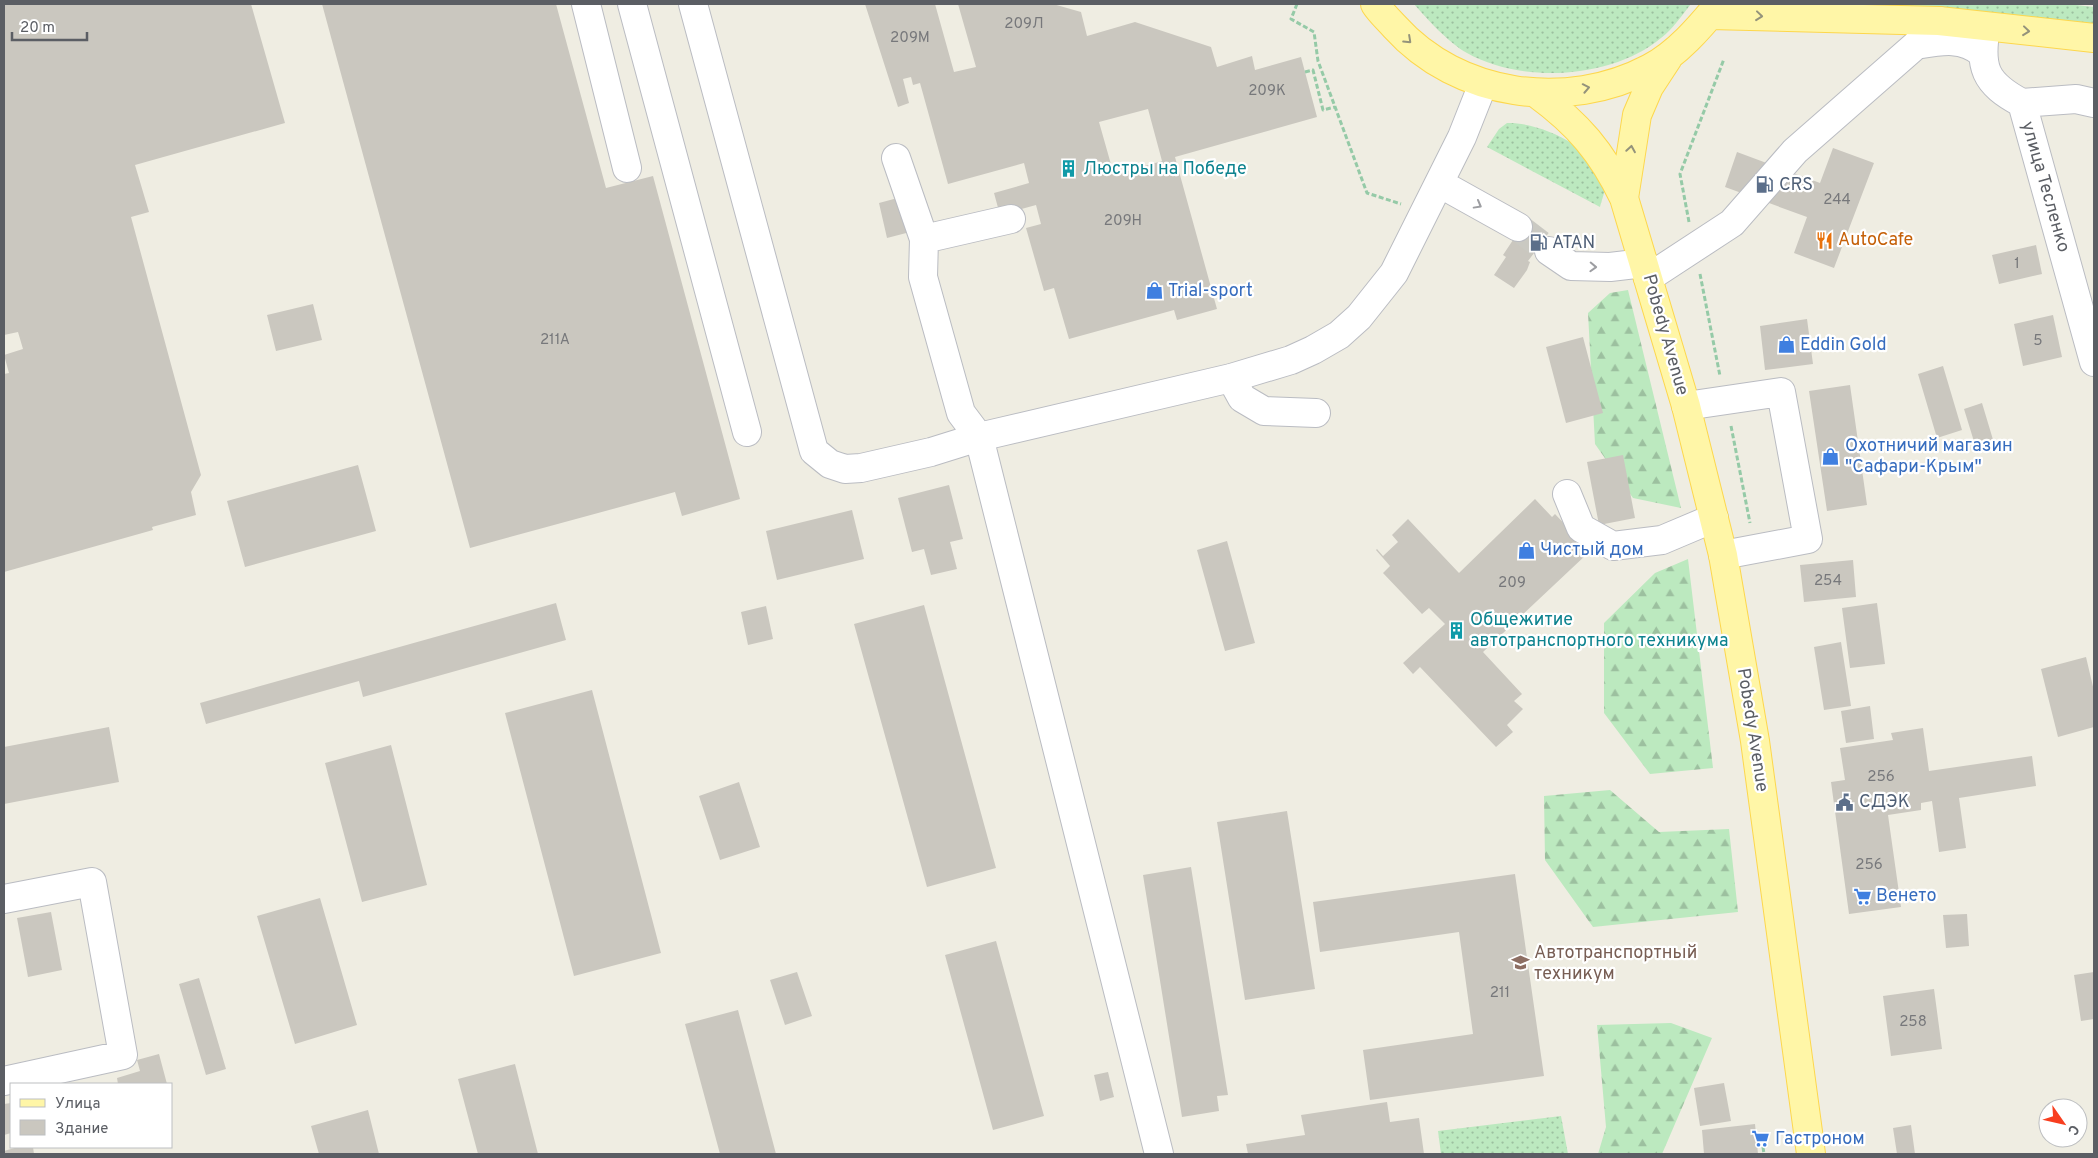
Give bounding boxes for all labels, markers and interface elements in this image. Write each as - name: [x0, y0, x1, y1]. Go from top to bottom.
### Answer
- scale bar: [12, 10, 88, 42]
- one-way arrow: [1755, 10, 1763, 21]
- house number: 209Л: [1004, 15, 1044, 34]
- text: 20 m: [20, 19, 55, 38]
- one-way arrow: [2022, 25, 2030, 36]
- house number: 209М: [890, 29, 930, 48]
- one-way arrow: [1402, 34, 1411, 43]
- house number: 209К: [1248, 82, 1286, 101]
- one-way arrow: [1581, 84, 1590, 94]
- street label: улица Тесленко: [2015, 119, 2075, 255]
- one-way arrow: [1625, 145, 1635, 154]
- place label: Люстры на Победе: [1083, 158, 1247, 181]
- building icon: Люстры на Победе: [1059, 159, 1079, 179]
- place label: CRS: [1779, 174, 1813, 197]
- fuel station icon: CRS: [1755, 175, 1775, 195]
- house number: 244: [1823, 191, 1851, 210]
- one-way arrow: [1473, 198, 1482, 208]
- house number: 209Н: [1104, 212, 1142, 231]
- place label: AutoCafe: [1838, 229, 1913, 252]
- restaurant icon: AutoCafe: [1814, 230, 1834, 250]
- place label: ATAN: [1552, 232, 1595, 255]
- fuel station icon: ATAN: [1528, 233, 1548, 253]
- house number: 1: [2014, 255, 2020, 274]
- one-way arrow: [1589, 262, 1597, 272]
- street label: Pobedy Avenue: [1637, 272, 1693, 398]
- place label: Trial-sport: [1168, 280, 1253, 303]
- shop icon: Trial-sport: [1144, 281, 1164, 301]
- house number: 211А: [540, 331, 570, 350]
- house number: 5: [2033, 332, 2043, 351]
- place label: Eddin Gold: [1800, 334, 1887, 357]
- shop icon: Eddin Gold: [1776, 335, 1796, 355]
- place label: Охотничий магазин "Сафари-Крым": [1845, 435, 2013, 479]
- shop icon: Охотничий магазин "Сафари-Крым": [1821, 446, 1841, 466]
- place label: Чистый дом: [1540, 539, 1644, 562]
- shop icon: Чистый дом: [1516, 540, 1536, 560]
- house number: 254: [1814, 572, 1842, 591]
- house number: 209: [1498, 574, 1526, 593]
- place label: Общежитие автотранспортного техникума: [1470, 609, 1728, 653]
- building icon: Общежитие автотранспортного техникума: [1446, 620, 1466, 640]
- street label: Pobedy Avenue: [1731, 666, 1773, 794]
- house number: 256: [1867, 768, 1895, 787]
- place label: СДЭК: [1859, 791, 1910, 814]
- public building icon: СДЭК: [1835, 792, 1855, 812]
- house number: 256: [1855, 856, 1883, 875]
- place label: Венето: [1876, 885, 1937, 908]
- supermarket icon: Венето: [1852, 886, 1872, 906]
- place label: Автотранспортный техникум: [1534, 942, 1697, 986]
- school or university icon: Автотранспортный техникум: [1510, 953, 1530, 973]
- house number: 211: [1490, 984, 1510, 1003]
- house number: 258: [1899, 1013, 1927, 1032]
- legend: [10, 1083, 172, 1148]
- text: Улица: [55, 1095, 100, 1114]
- north arrow: [2038, 1098, 2088, 1148]
- text: Здание: [55, 1120, 108, 1139]
- text: С: [2063, 1121, 2082, 1138]
- place label: Гастроном: [1775, 1128, 1865, 1151]
- supermarket icon: Гастроном: [1751, 1129, 1771, 1149]

